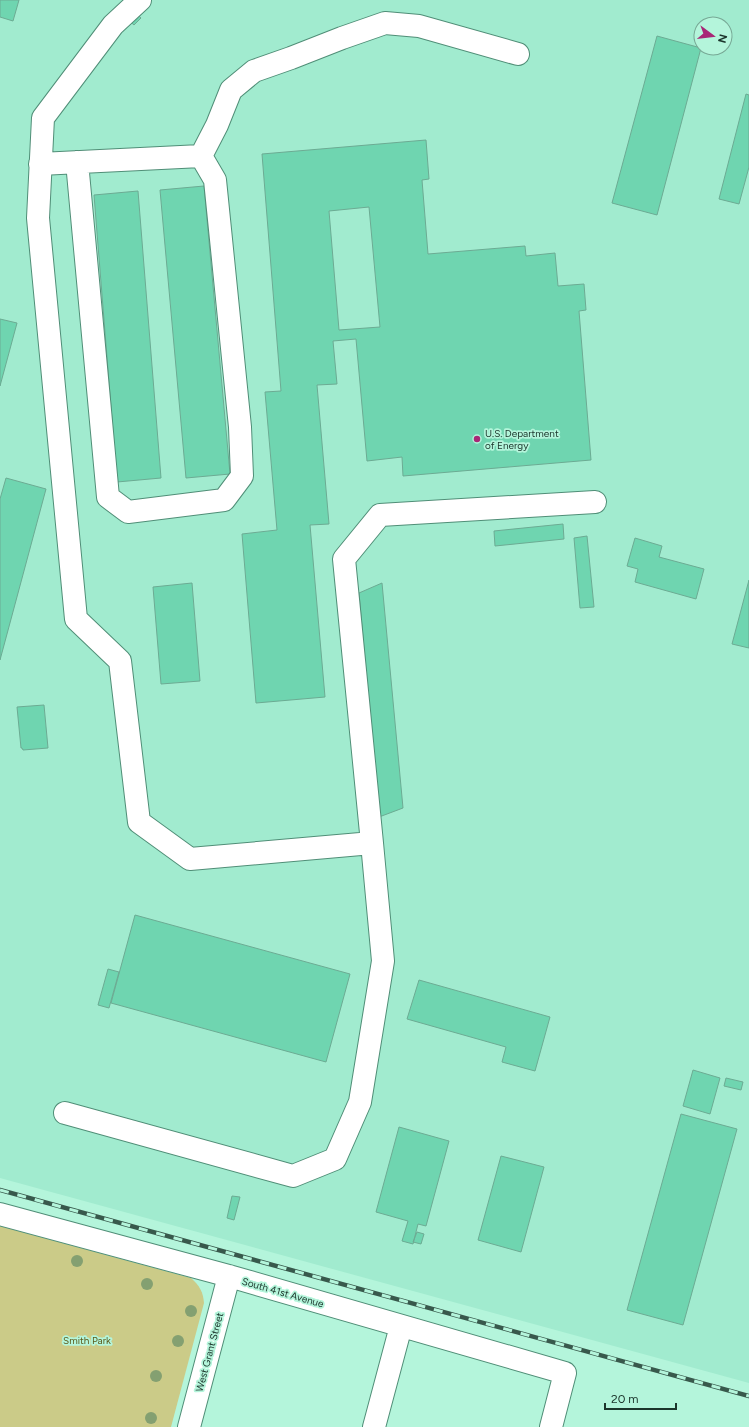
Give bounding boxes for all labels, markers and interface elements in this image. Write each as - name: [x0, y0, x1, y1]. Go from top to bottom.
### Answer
- north arrow: [693, 16, 733, 56]
- text: N: [715, 33, 730, 44]
- place label: U.S. Department of Energy: [485, 427, 559, 452]
- marker: U.S. Department of Energy: [472, 434, 482, 444]
- street label: South 41st Avenue: [240, 1275, 326, 1311]
- street label: West Grant Street: [193, 1311, 226, 1393]
- park label: Smith Park: [63, 1334, 111, 1347]
- scale bar: [605, 1385, 676, 1411]
- text: 20 m: [611, 1392, 639, 1406]

